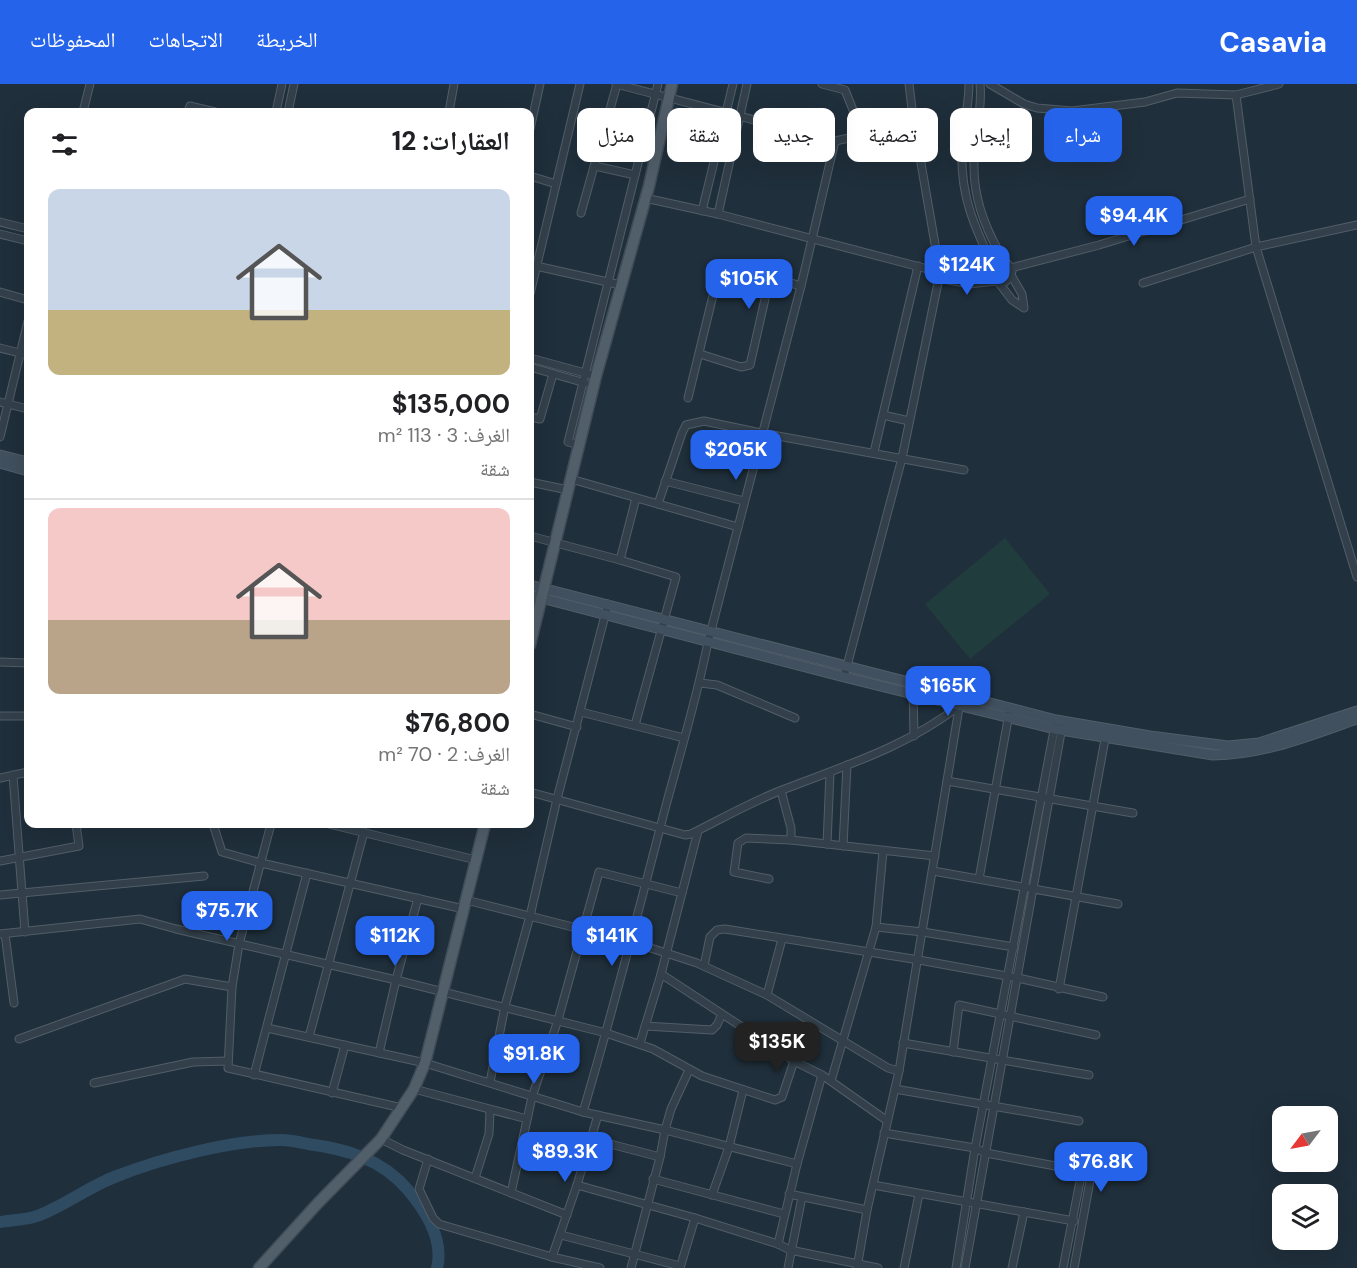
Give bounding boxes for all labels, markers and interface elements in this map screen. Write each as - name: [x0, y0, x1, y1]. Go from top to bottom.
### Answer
- text: Casavia: [1219, 24, 1327, 61]
- text: المحفوظات: [30, 26, 115, 54]
- text: الاتجاهات: [148, 26, 223, 54]
- text: الخريطة: [256, 26, 318, 54]
- chip: منزل: [577, 108, 655, 162]
- chip: شقة: [667, 108, 741, 162]
- chip: جديد: [753, 108, 835, 162]
- chip: تصفية: [847, 108, 938, 162]
- chip: إيجار: [950, 108, 1032, 162]
- chip: شراء: [1044, 108, 1122, 162]
- text: العقارات: 12: [392, 124, 510, 158]
- icon: filters: [48, 128, 81, 161]
- pin: $94.4K: [1085, 196, 1183, 247]
- text: $94.4K: [1100, 202, 1168, 228]
- icon: home: [225, 228, 333, 336]
- pin: $124K: [925, 245, 1009, 296]
- text: $124K: [939, 251, 995, 277]
- pin: $105K: [707, 259, 791, 310]
- text: $105K: [720, 265, 778, 291]
- text: $135,000: [392, 387, 510, 421]
- text: الغرف: 3 · 113 m²: [378, 422, 510, 448]
- pin: $205K: [694, 430, 778, 481]
- text: $205K: [704, 436, 768, 462]
- text: شقة: [480, 456, 510, 482]
- icon: home: [225, 547, 333, 655]
- pin: $165K: [906, 666, 990, 717]
- text: $165K: [919, 672, 977, 698]
- text: $76,800: [405, 706, 510, 740]
- text: الغرف: 2 · 70 m²: [378, 741, 510, 767]
- text: شقة: [480, 775, 510, 801]
- pin: $75.7K: [178, 891, 276, 942]
- text: $75.7K: [195, 897, 259, 923]
- pin: $112K: [353, 916, 437, 967]
- pin: $141K: [570, 916, 654, 967]
- text: $112K: [369, 922, 421, 948]
- text: $141K: [586, 922, 638, 948]
- pin: $135K: [735, 1022, 819, 1073]
- text: $135K: [749, 1028, 805, 1054]
- pin: $91.8K: [485, 1034, 583, 1085]
- text: $91.8K: [503, 1040, 565, 1066]
- north arrow: [1272, 1106, 1338, 1172]
- map controls: [1272, 1106, 1338, 1250]
- pin: $89.3K: [516, 1132, 614, 1183]
- text: $89.3K: [532, 1138, 598, 1164]
- pin: $76.8K: [1052, 1142, 1150, 1193]
- text: $76.8K: [1068, 1148, 1134, 1174]
- button: layers: [1272, 1184, 1338, 1250]

